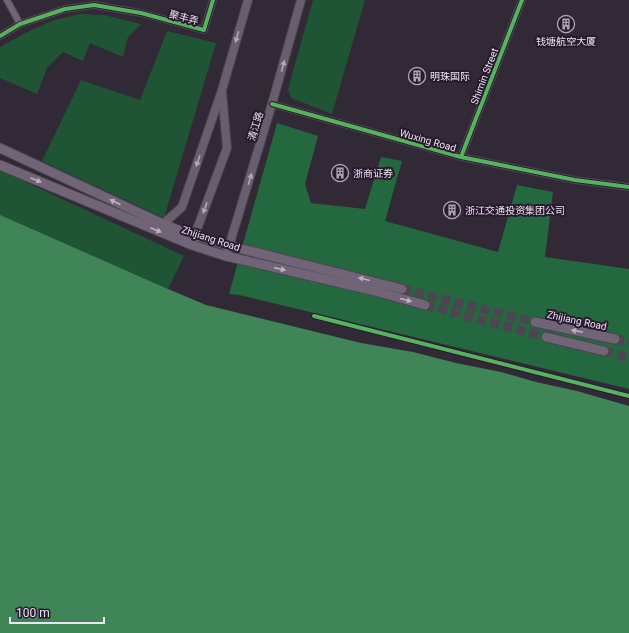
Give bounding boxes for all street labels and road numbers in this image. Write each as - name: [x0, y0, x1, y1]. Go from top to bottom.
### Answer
- street label: 聚丰弄: [168, 8, 200, 27]
- street label: Shimin Street: [469, 46, 500, 106]
- street label: 清江路: [246, 110, 265, 142]
- street label: Wuxing Road: [398, 127, 457, 154]
- street label: Zhijiang Road: [180, 224, 241, 253]
- street label: Zhijiang Road: [546, 309, 608, 332]

